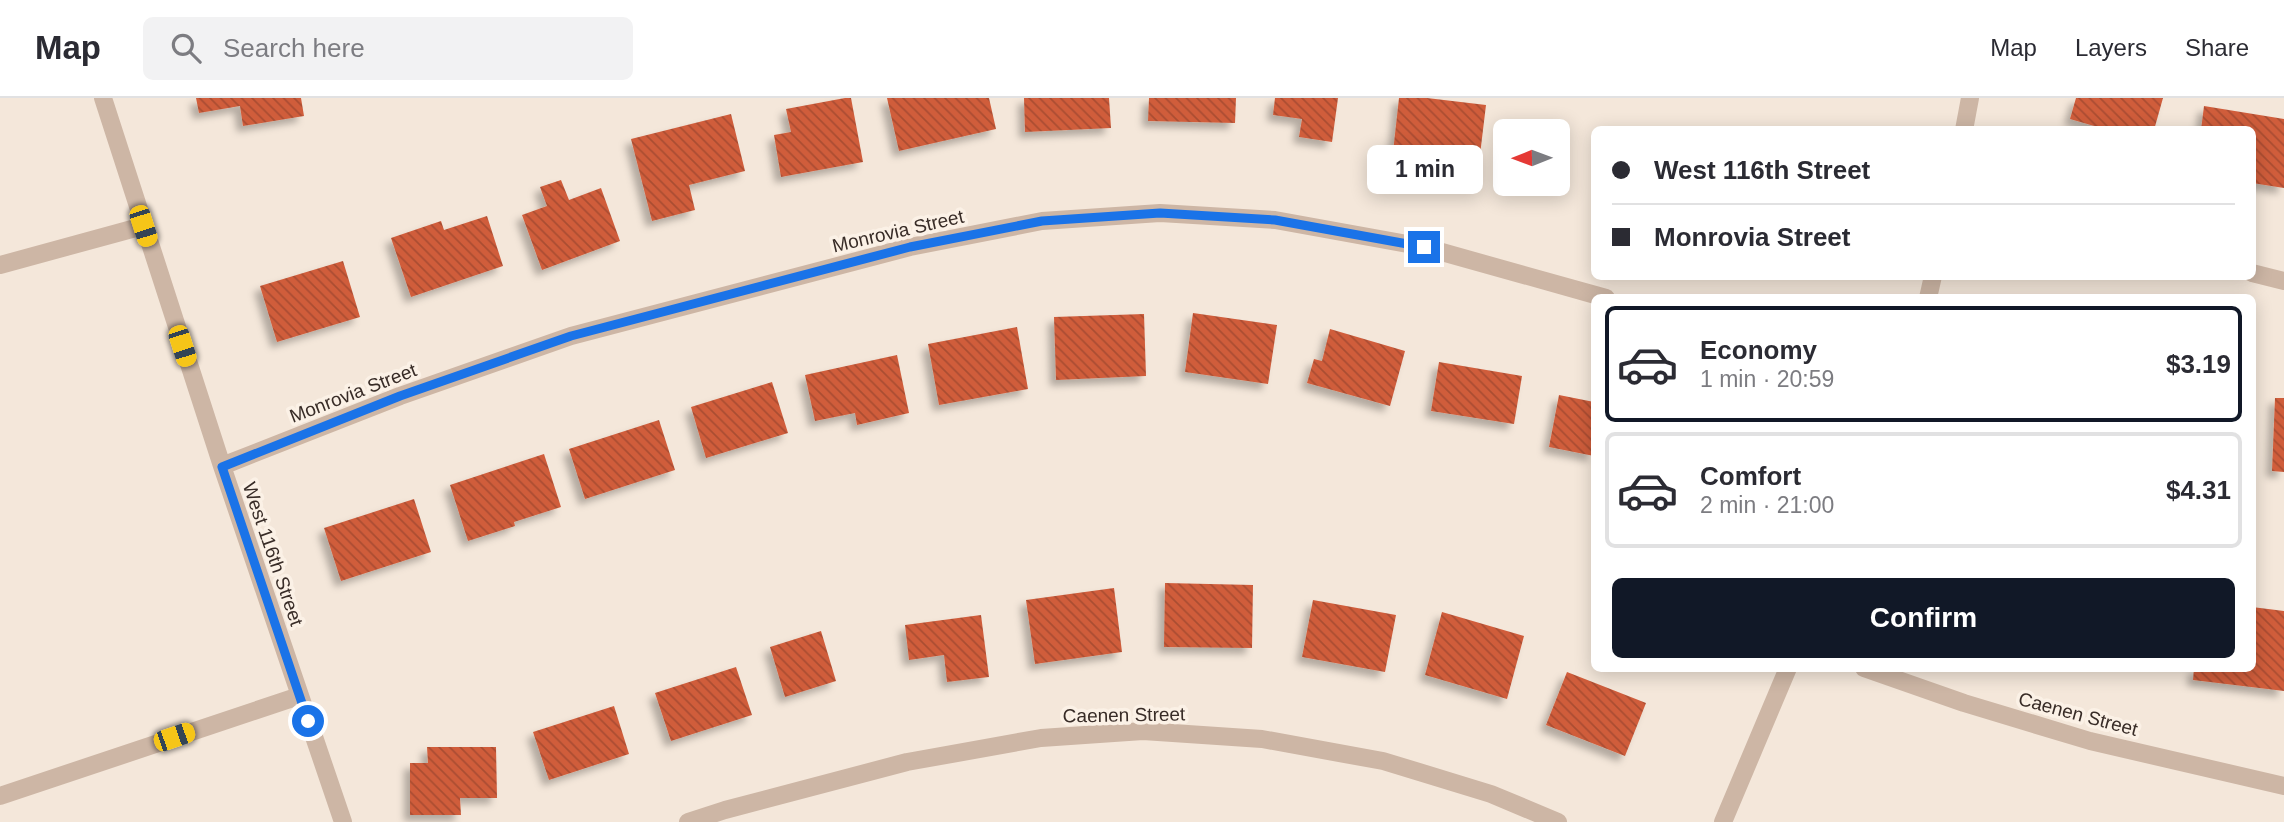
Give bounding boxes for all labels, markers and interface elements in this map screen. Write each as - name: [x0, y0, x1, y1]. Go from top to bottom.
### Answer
- search box: [143, 17, 633, 80]
- text: Map: [35, 29, 101, 66]
- icon: search: [167, 29, 205, 67]
- text: Search here: [223, 33, 365, 63]
- text: Map: [1990, 34, 2037, 61]
- text: Layers: [2075, 34, 2147, 61]
- text: Share: [2185, 34, 2249, 61]
- north arrow: [1493, 119, 1570, 196]
- map controls: [1493, 119, 1570, 196]
- callout: 1 min: [1366, 145, 1482, 194]
- text: West 116th Street: [1654, 155, 1870, 185]
- text: 1 min: [1395, 156, 1455, 182]
- car: [127, 203, 160, 249]
- street label: Monrovia Street: [830, 206, 966, 256]
- text: Monrovia Street: [1654, 222, 1851, 252]
- route end: [1408, 231, 1440, 263]
- car: [166, 323, 199, 369]
- icon: car: [1616, 333, 1679, 396]
- text: Economy: [1700, 335, 1817, 365]
- text: $3.19: [2166, 349, 2231, 379]
- street label: Monrovia Street: [287, 359, 420, 427]
- text: 1 min · 20:59: [1700, 366, 1834, 392]
- icon: car: [1616, 459, 1679, 522]
- text: Comfort: [1700, 461, 1801, 491]
- text: $4.31: [2166, 475, 2231, 505]
- street label: West 116th Street: [239, 480, 308, 629]
- text: 2 min · 21:00: [1700, 492, 1834, 518]
- button: Confirm: [1612, 578, 2235, 658]
- street label: Caenen Street: [2016, 688, 2141, 740]
- street label: Caenen Street: [1063, 703, 1186, 727]
- route start: [292, 705, 324, 737]
- car: [151, 720, 198, 754]

